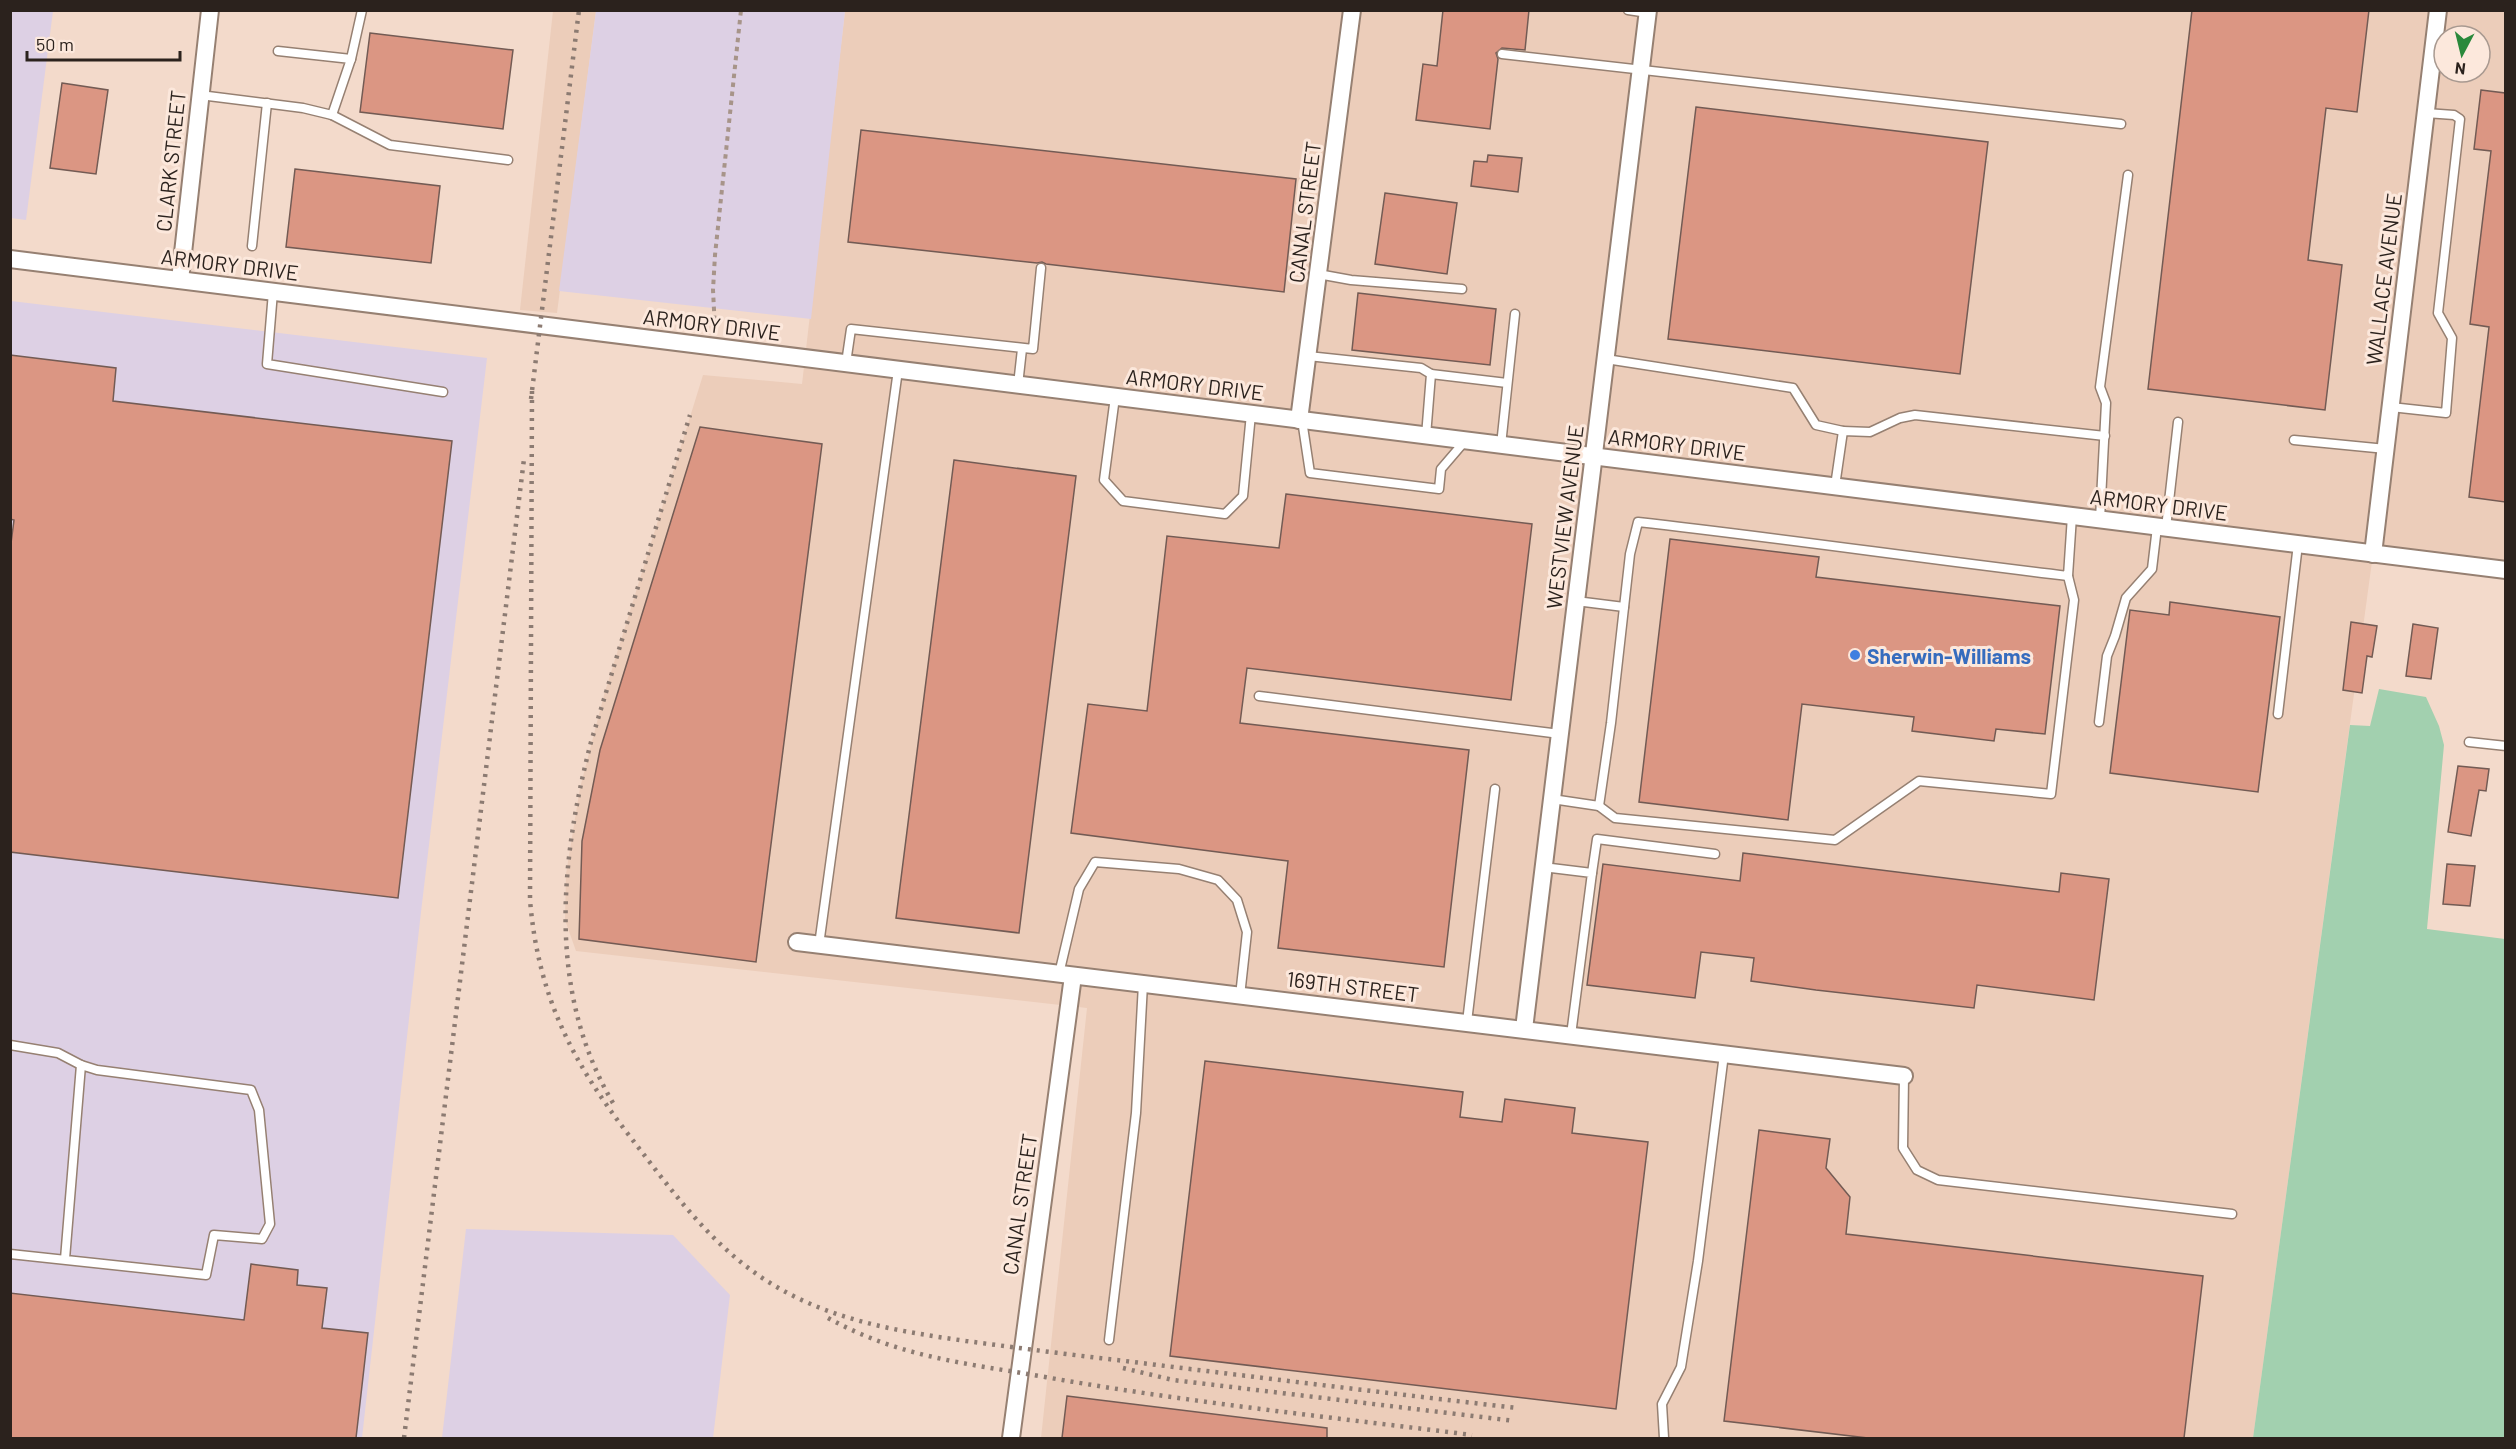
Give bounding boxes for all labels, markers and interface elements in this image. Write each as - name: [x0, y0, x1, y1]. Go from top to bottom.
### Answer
- scale bar: [27, 24, 180, 62]
- north arrow: [2432, 24, 2492, 84]
- text: 50 m: [36, 33, 74, 55]
- text: N: [2454, 59, 2467, 79]
- street label: CLARK STREET: [150, 89, 190, 233]
- street label: CANAL STREET: [1283, 140, 1325, 284]
- street label: WALLACE AVENUE: [2360, 192, 2406, 366]
- street label: ARMORY DRIVE: [160, 243, 300, 285]
- street label: ARMORY DRIVE: [642, 303, 782, 345]
- street label: ARMORY DRIVE: [1125, 363, 1265, 405]
- street label: ARMORY DRIVE: [1607, 423, 1747, 465]
- street label: WESTVIEW AVENUE: [1540, 424, 1588, 610]
- street label: ARMORY DRIVE: [2089, 483, 2229, 525]
- place label: Sherwin-Williams: [1867, 643, 2031, 668]
- marker: Sherwin-Williams: [1848, 648, 1862, 662]
- street label: 169TH STREET: [1285, 965, 1421, 1007]
- street label: CANAL STREET: [997, 1132, 1041, 1276]

